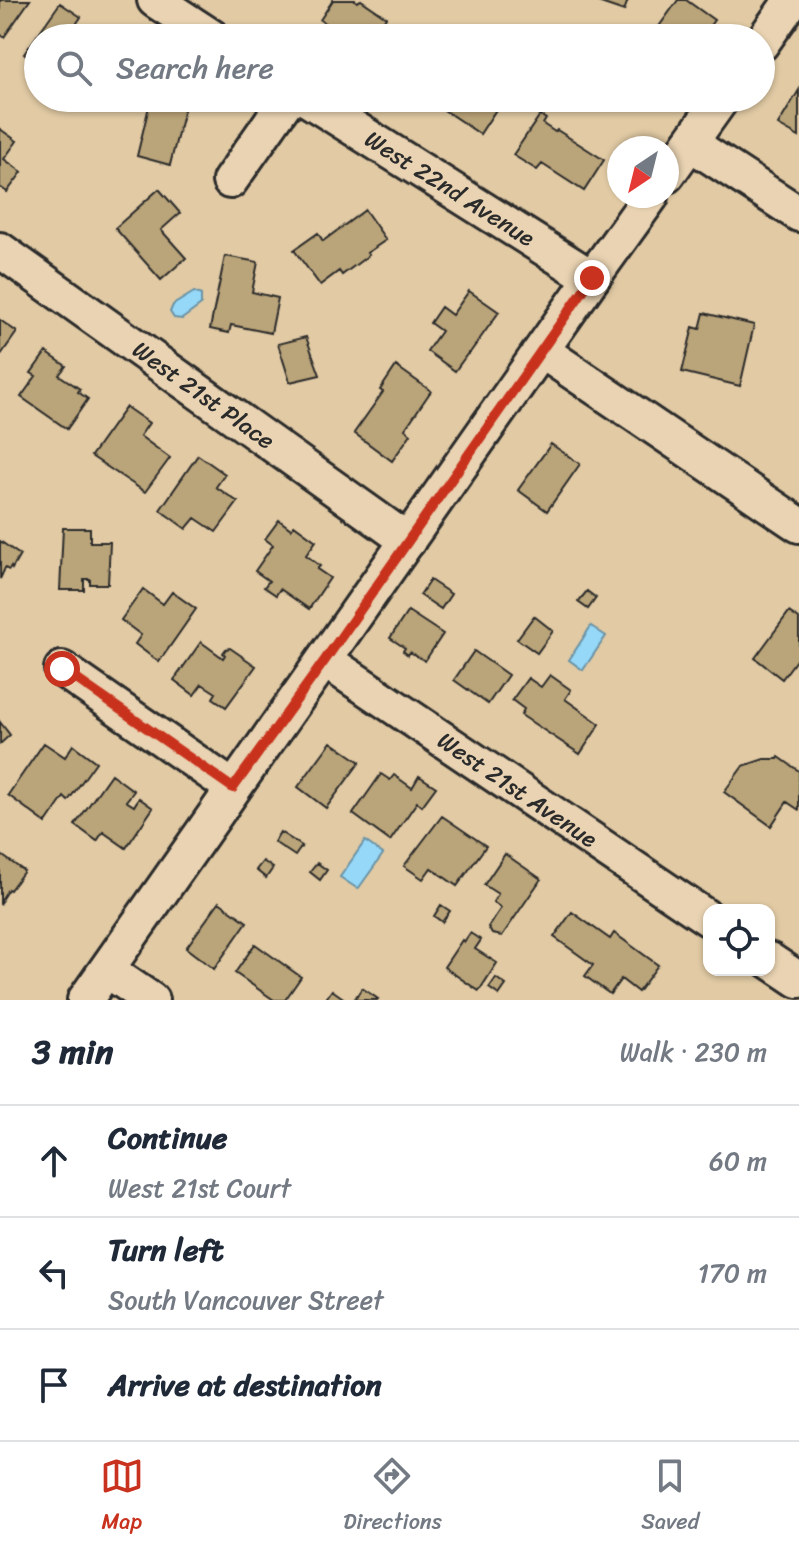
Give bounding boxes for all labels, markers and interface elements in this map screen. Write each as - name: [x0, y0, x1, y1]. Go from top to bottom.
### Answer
- search box: [24, 24, 775, 112]
- text: Search here: [116, 41, 274, 95]
- icon: search: [52, 46, 96, 90]
- street label: West 22nd Avenue: [356, 119, 544, 259]
- north arrow: [607, 136, 679, 208]
- route end: [574, 260, 610, 296]
- street label: West 21st Place: [123, 330, 284, 461]
- route start: [44, 651, 80, 687]
- street label: West 21st Avenue: [428, 720, 607, 859]
- map controls: [703, 904, 775, 976]
- button: locate: [703, 904, 775, 976]
- text: 3 min: [32, 1022, 113, 1082]
- text: Walk · 230 m: [620, 1029, 767, 1075]
- text: Continue: [108, 1111, 227, 1165]
- text: 60 m: [709, 1138, 767, 1184]
- icon: ahead: [32, 1139, 76, 1183]
- text: West 21st Court: [108, 1165, 291, 1211]
- text: Turn left: [108, 1223, 224, 1277]
- text: 170 m: [698, 1250, 767, 1296]
- icon: left: [32, 1251, 76, 1295]
- text: South Vancouver Street: [108, 1277, 384, 1323]
- text: Arrive at destination: [108, 1358, 382, 1412]
- icon: arrive: [32, 1363, 76, 1407]
- tab: Map: [100, 1454, 144, 1541]
- tab: Directions: [343, 1454, 442, 1541]
- tab: Saved: [641, 1454, 699, 1541]

